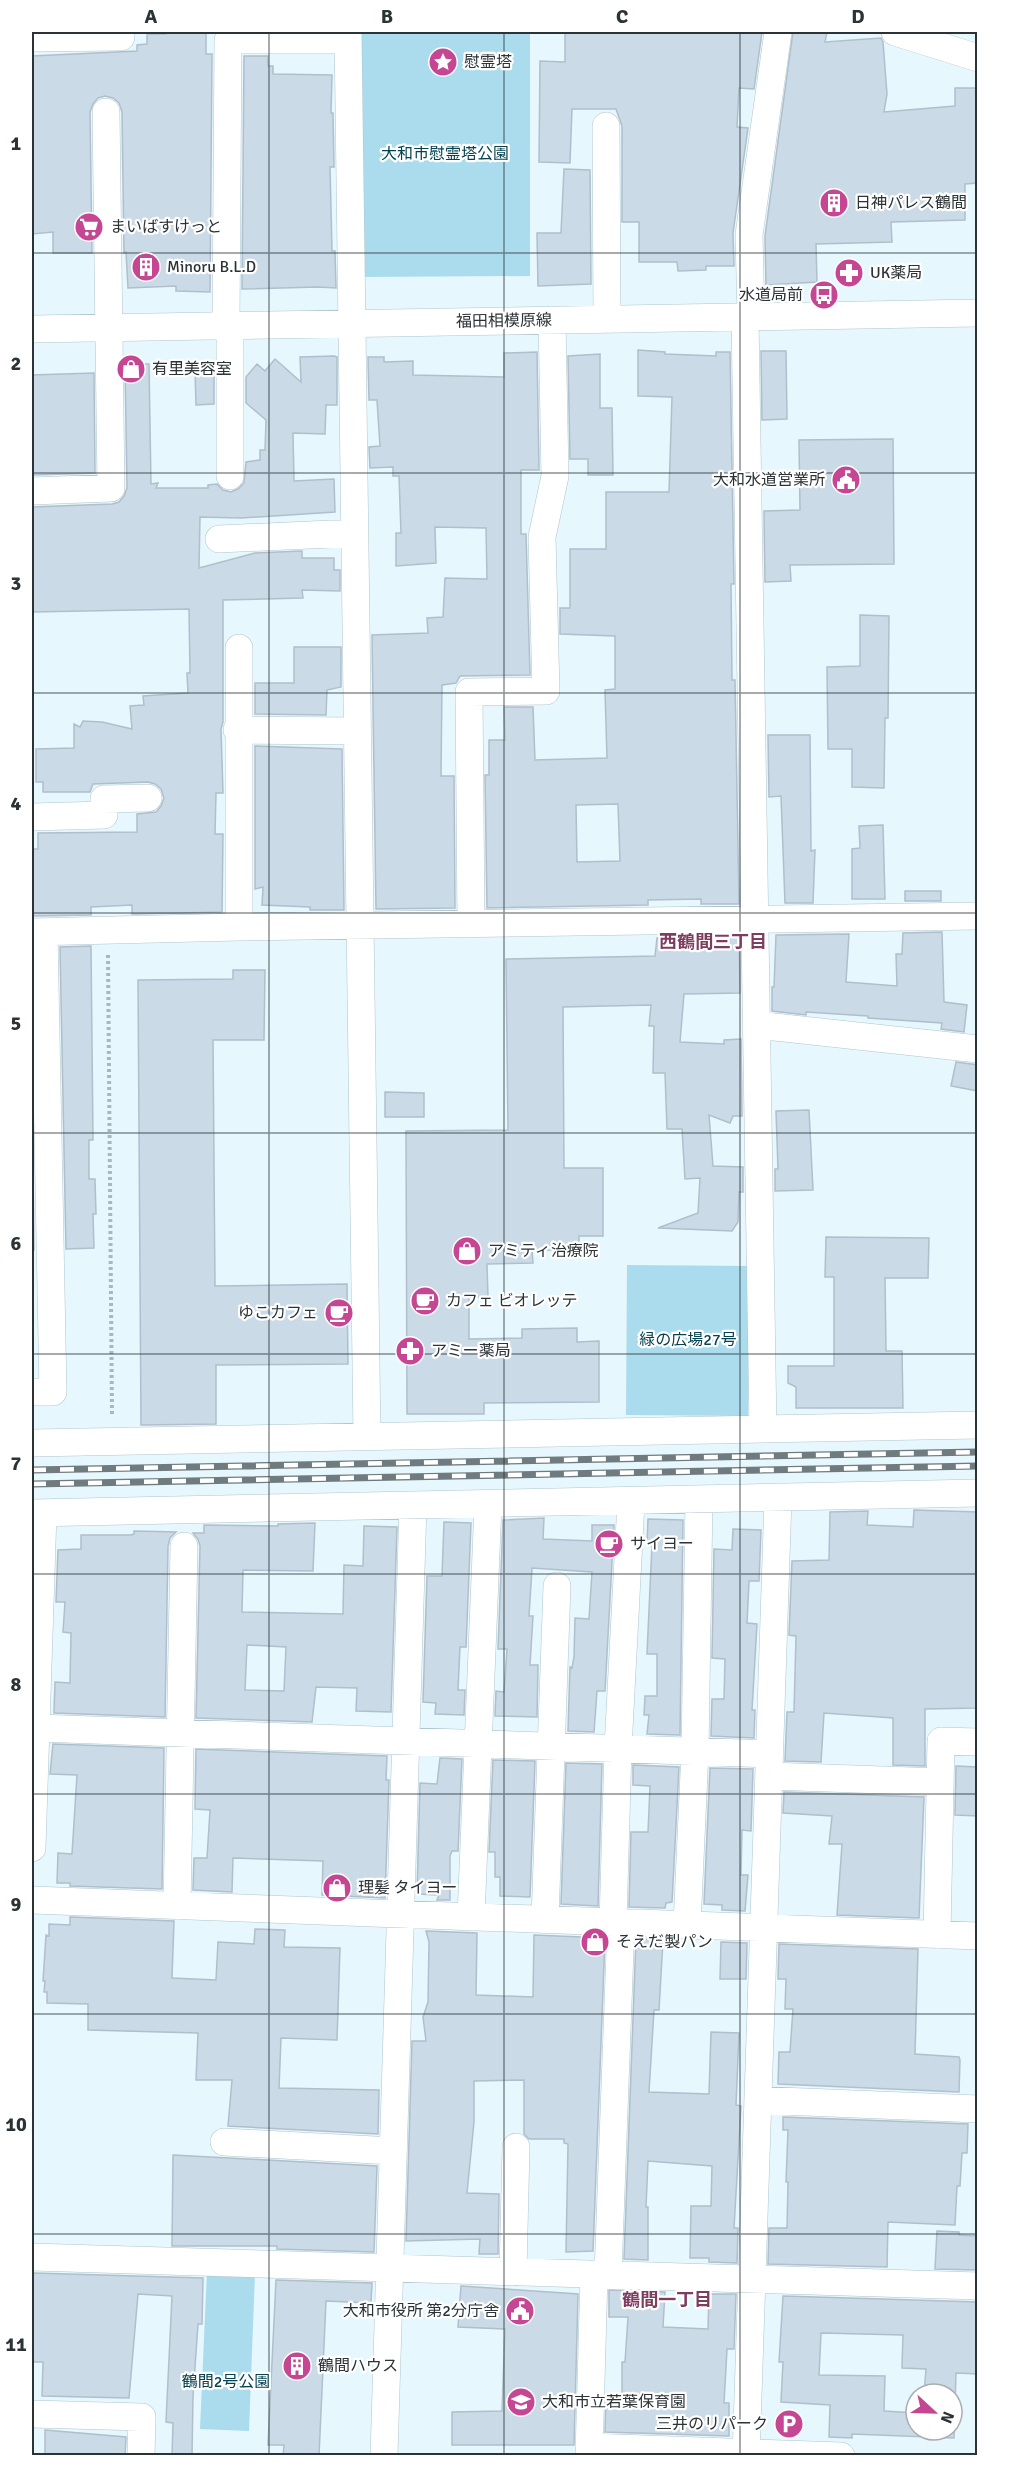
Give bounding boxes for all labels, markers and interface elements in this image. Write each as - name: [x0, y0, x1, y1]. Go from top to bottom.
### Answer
- text: A: [145, 4, 158, 29]
- text: B: [381, 4, 393, 29]
- text: C: [616, 4, 628, 29]
- text: D: [851, 4, 865, 29]
- place icon: 慰霊塔: [427, 46, 459, 78]
- place label: 慰霊塔: [464, 52, 512, 72]
- text: 1: [11, 131, 22, 156]
- park label: 大和市慰霊塔公園: [381, 144, 509, 164]
- building icon: 日神パレス鶴間: [818, 187, 850, 219]
- place label: 日神パレス鶴間: [855, 193, 967, 213]
- supermarket icon: まいばすけっと: [73, 211, 105, 243]
- place label: まいばすけっと: [110, 217, 222, 237]
- building icon: Minoru B.L.D: [130, 251, 162, 283]
- place label: Minoru B.L.D: [167, 257, 256, 277]
- pharmacy icon: UK薬局: [833, 257, 865, 289]
- place label: UK薬局: [870, 263, 922, 283]
- bus stop icon: 水道局前: [808, 279, 840, 311]
- place label: 水道局前: [739, 285, 803, 305]
- street label: 福田相模原線: [456, 310, 552, 332]
- text: 2: [11, 351, 21, 376]
- shop icon: 有里美容室: [115, 353, 147, 385]
- place label: 有里美容室: [152, 359, 232, 379]
- public building icon: 大和水道営業所: [830, 464, 862, 496]
- place label: 大和水道営業所: [713, 470, 825, 490]
- text: 3: [11, 571, 21, 596]
- text: 4: [11, 791, 22, 816]
- district label: 西鶴間三丁目: [659, 931, 767, 953]
- text: 5: [11, 1011, 21, 1036]
- text: 6: [11, 1231, 22, 1256]
- shop icon: アミティ治療院: [451, 1235, 483, 1267]
- place label: アミティ治療院: [488, 1241, 599, 1261]
- cafe icon: カフェ ビオレッテ: [409, 1285, 441, 1317]
- place label: カフェ ビオレッテ: [446, 1291, 578, 1311]
- cafe icon: ゆこカフェ: [323, 1297, 355, 1329]
- place label: ゆこカフェ: [238, 1303, 318, 1323]
- park label: 緑の広場27号: [639, 1330, 737, 1350]
- pharmacy icon: アミー薬局: [394, 1335, 426, 1367]
- place label: アミー薬局: [431, 1341, 511, 1361]
- text: 7: [11, 1451, 22, 1476]
- cafe icon: サイヨー: [593, 1528, 625, 1560]
- place label: サイヨー: [630, 1534, 694, 1554]
- text: 8: [11, 1672, 22, 1697]
- shop icon: 理髪 タイヨー: [321, 1872, 353, 1904]
- place label: 理髪 タイヨー: [358, 1878, 458, 1898]
- text: 9: [11, 1892, 22, 1917]
- shop icon: そえだ製パン: [579, 1926, 611, 1958]
- place label: そえだ製パン: [616, 1932, 713, 1952]
- text: 10: [5, 2112, 27, 2137]
- district label: 鶴間一丁目: [622, 2289, 712, 2311]
- public building icon: 大和市役所 第2分庁舎: [504, 2295, 536, 2327]
- place label: 大和市役所 第2分庁舎: [343, 2301, 499, 2321]
- text: 11: [5, 2332, 27, 2357]
- building icon: 鶴間ハウス: [281, 2350, 313, 2382]
- place label: 鶴間ハウス: [318, 2356, 398, 2376]
- park label: 鶴間2号公園: [182, 2372, 270, 2392]
- north arrow: [904, 2382, 964, 2442]
- school or university icon: 大和市立若葉保育園: [505, 2386, 537, 2418]
- place label: 大和市立若葉保育園: [542, 2392, 686, 2412]
- parking icon: 三井のリパーク: [773, 2408, 805, 2440]
- text: N: [936, 2408, 958, 2426]
- place label: 三井のリパーク: [656, 2414, 768, 2434]

